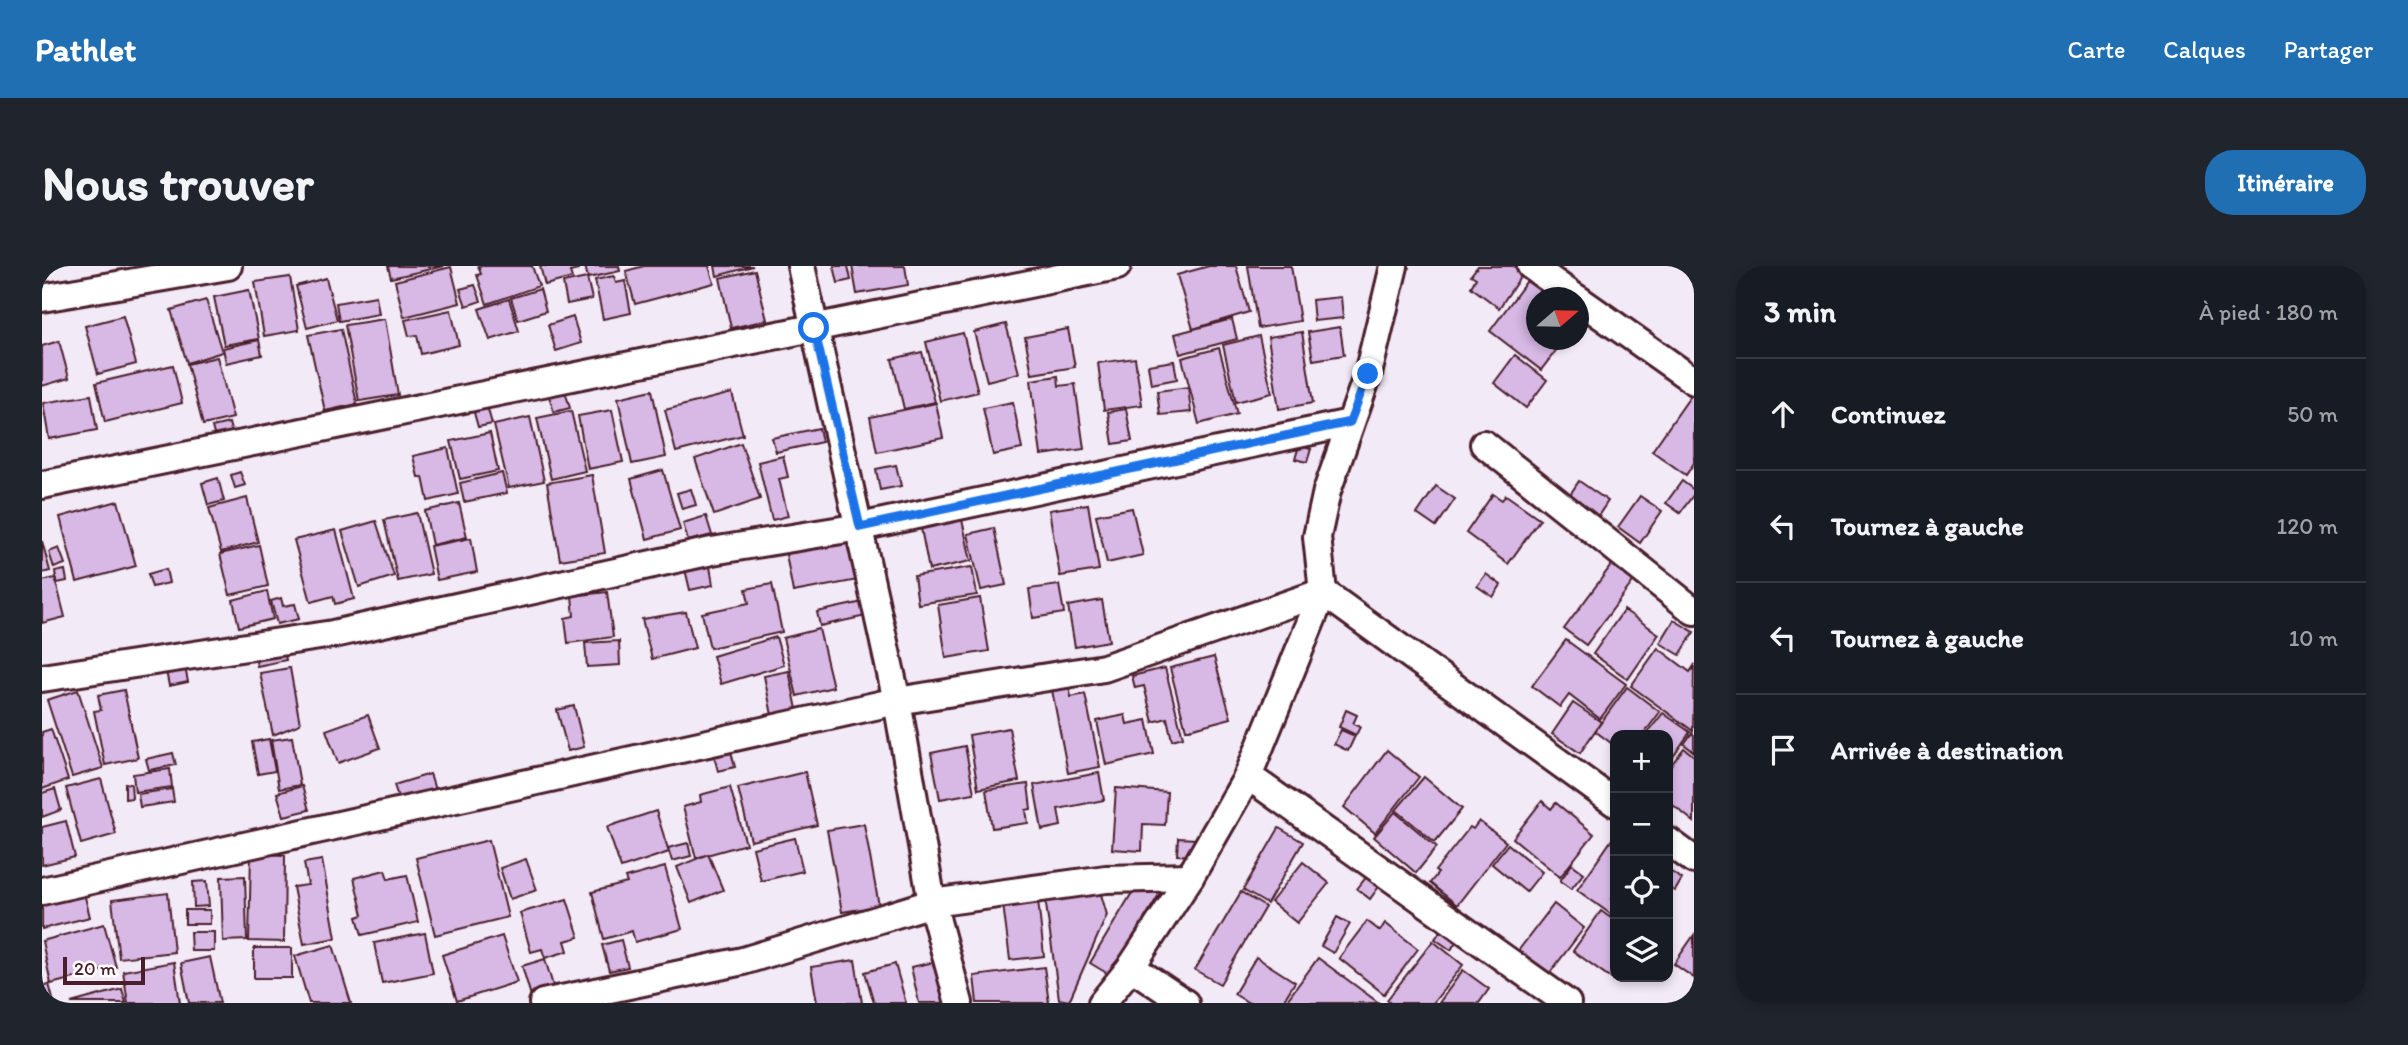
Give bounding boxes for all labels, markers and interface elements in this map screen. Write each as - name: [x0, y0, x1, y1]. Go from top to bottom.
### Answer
- text: Pathlet: [35, 30, 137, 69]
- text: Carte: [2068, 35, 2125, 64]
- text: Calques: [2163, 35, 2246, 64]
- text: Partager: [2284, 35, 2373, 64]
- button: Itinéraire: [2205, 150, 2366, 215]
- text: Nous trouver: [42, 153, 314, 212]
- north arrow: [1526, 287, 1589, 350]
- text: 3 min: [1764, 293, 1836, 330]
- text: À pied · 180 m: [2199, 298, 2338, 326]
- route start: [798, 312, 829, 343]
- route end: [1352, 358, 1383, 389]
- icon: ahead: [1764, 395, 1802, 433]
- text: Continuez: [1831, 398, 1946, 430]
- text: 50 m: [2287, 400, 2338, 428]
- icon: left: [1764, 507, 1802, 545]
- text: Tournez à gauche: [1831, 510, 2024, 542]
- text: 120 m: [2277, 512, 2338, 540]
- icon: left: [1764, 619, 1802, 657]
- text: Tournez à gauche: [1831, 622, 2024, 654]
- text: 10 m: [2289, 624, 2338, 652]
- map controls: [1610, 730, 1673, 982]
- button: +: [1610, 730, 1673, 793]
- icon: arrive: [1764, 731, 1802, 769]
- text: Arrivée à destination: [1831, 734, 2063, 766]
- button: −: [1610, 793, 1673, 856]
- button: locate: [1610, 856, 1673, 919]
- button: layers: [1610, 919, 1673, 982]
- scale bar: [63, 954, 145, 986]
- text: 20 m: [74, 957, 116, 980]

